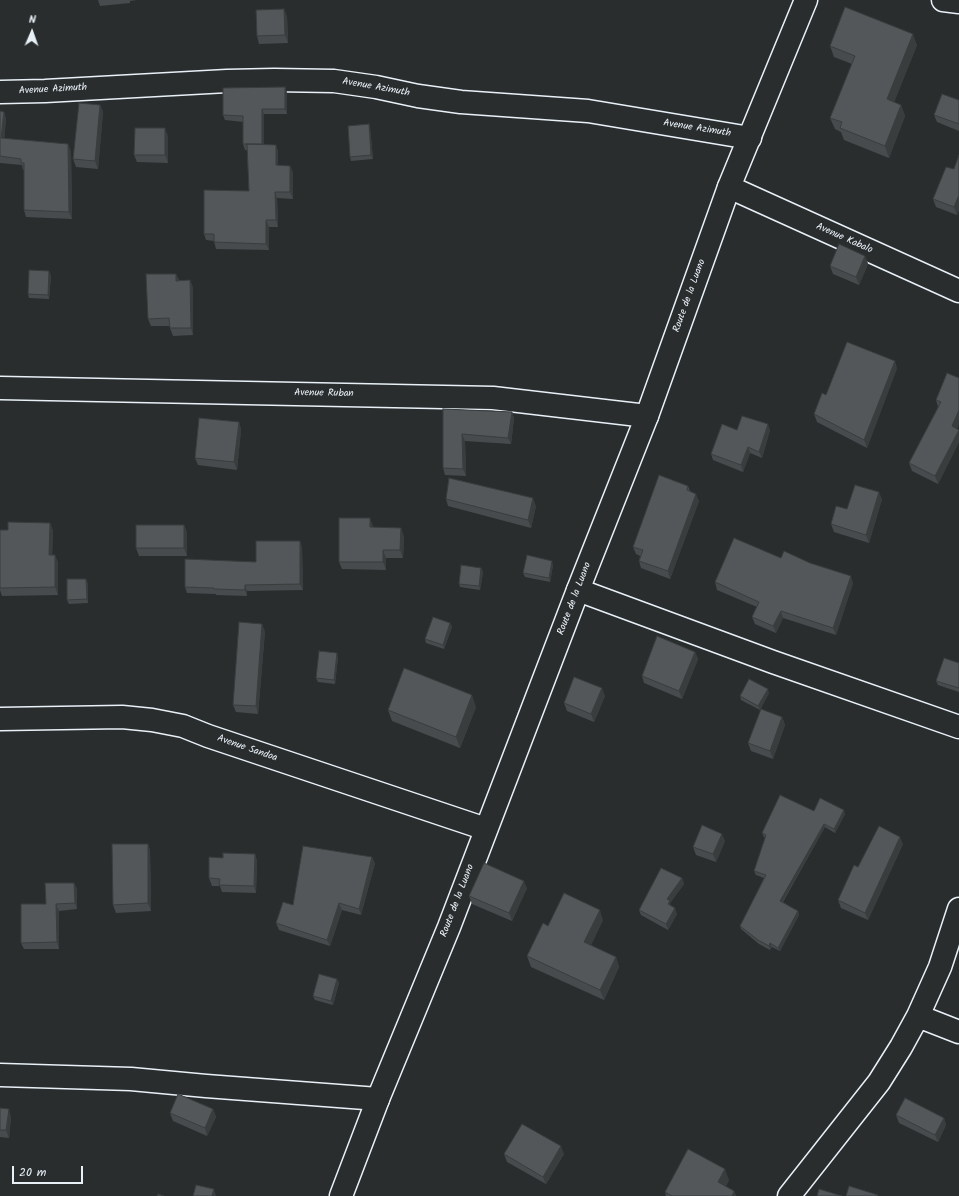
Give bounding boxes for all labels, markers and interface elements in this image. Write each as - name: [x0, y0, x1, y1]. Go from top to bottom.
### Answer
- text: N: [29, 11, 36, 29]
- north arrow: [12, 12, 52, 52]
- street label: Avenue Azimuth: [341, 76, 411, 100]
- street label: Avenue Azimuth: [19, 82, 87, 98]
- street label: Avenue Azimuth: [662, 118, 732, 140]
- street label: Avenue Kabalo: [814, 221, 874, 257]
- street label: Route de la Luano: [671, 258, 709, 334]
- street label: Avenue Ruban: [294, 387, 354, 401]
- street label: Route de la Luano: [556, 561, 594, 637]
- street label: Avenue Sandoa: [215, 733, 279, 765]
- street label: Route de la Luano: [439, 863, 477, 939]
- scale bar: [14, 1158, 85, 1184]
- text: 20 m: [19, 1163, 46, 1182]

